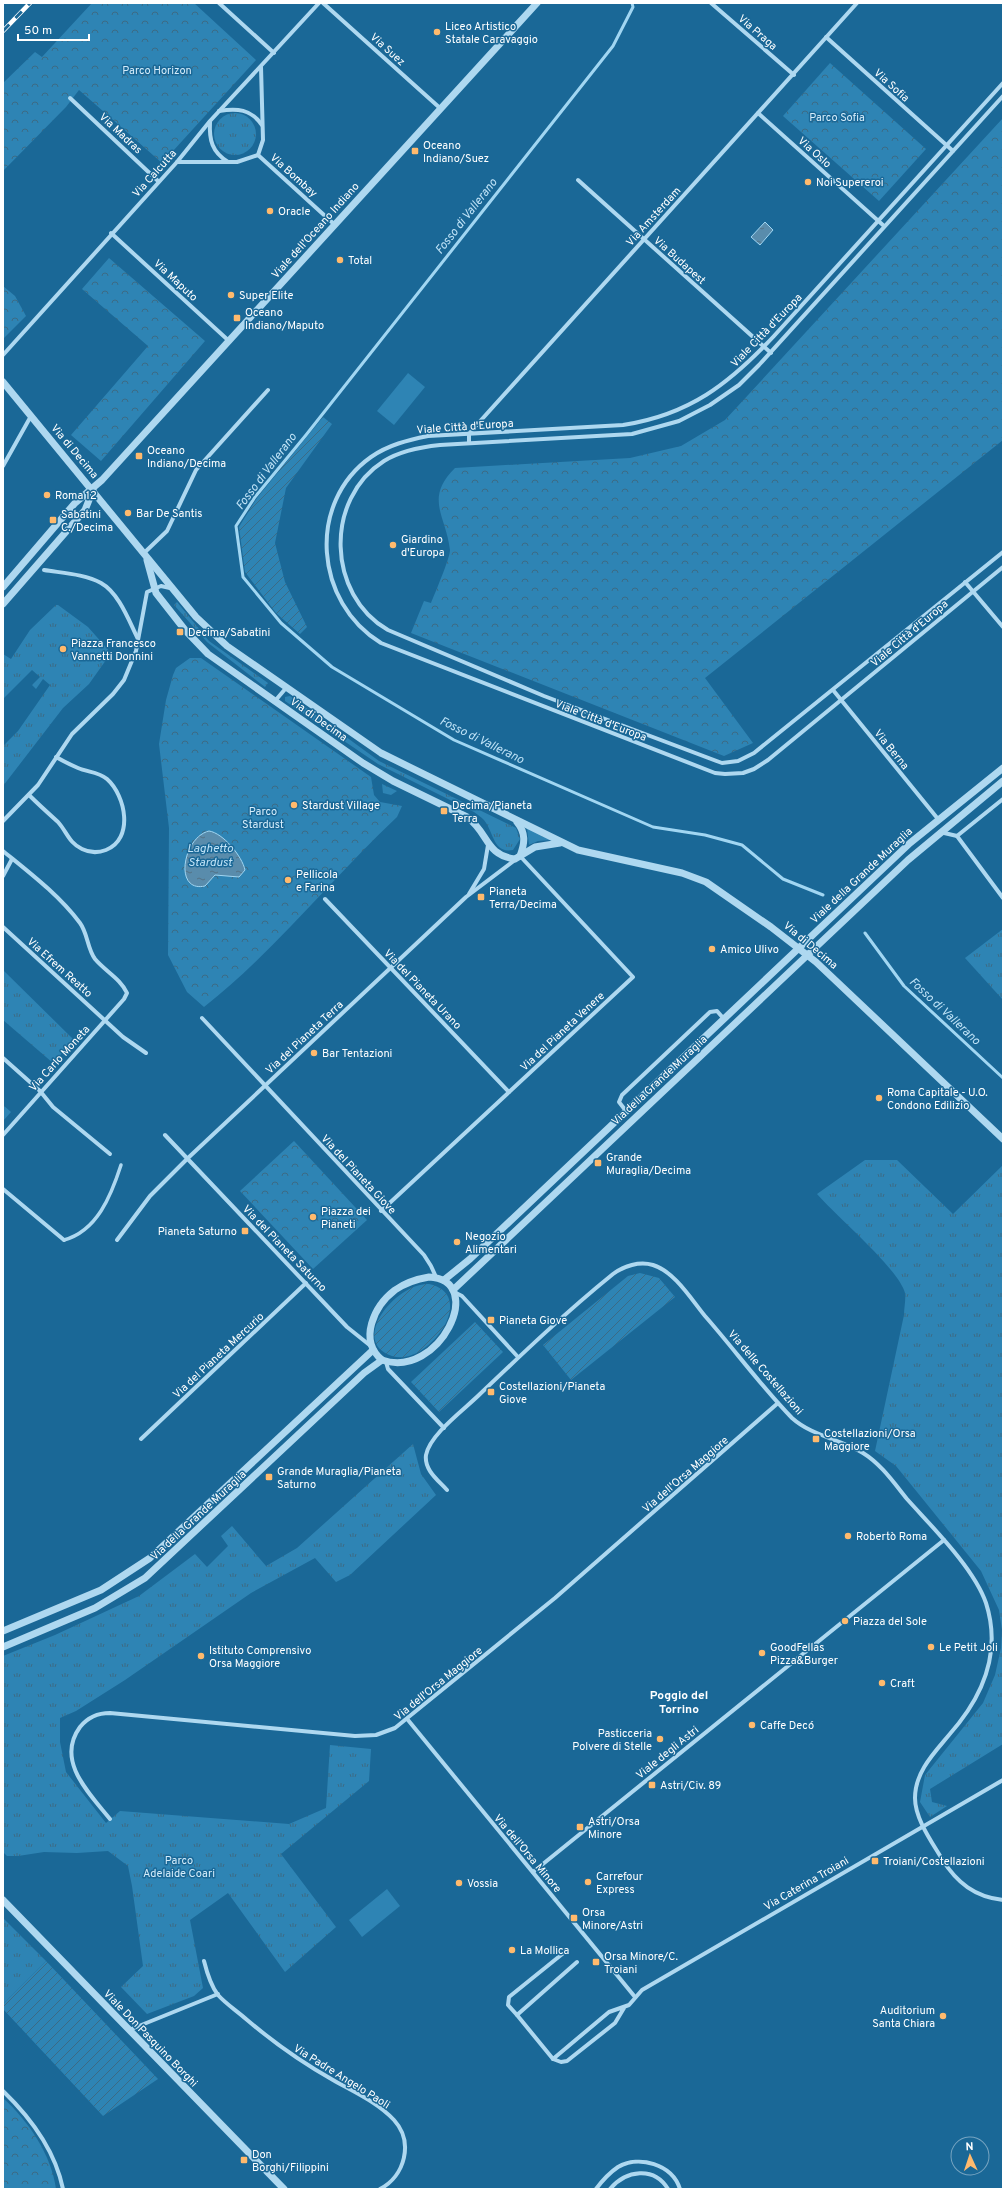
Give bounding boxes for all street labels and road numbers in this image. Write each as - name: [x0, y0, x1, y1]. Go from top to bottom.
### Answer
- street label: Via Praga: [735, 12, 780, 54]
- street label: Via Suez: [367, 30, 408, 69]
- street label: Via Sofia: [871, 66, 912, 105]
- street label: Via Madras: [96, 110, 145, 157]
- street label: Via Oslo: [795, 134, 834, 171]
- street label: Via Calcutta: [130, 147, 180, 200]
- street label: Via Bombay: [267, 151, 320, 201]
- street label: Viale dell'Oceano Indiano: [269, 180, 363, 282]
- street label: Via Amsterdam: [623, 184, 684, 249]
- street label: Via Budapest: [650, 234, 708, 288]
- street label: Via Maputo: [150, 257, 200, 305]
- street label: Viale Città d'Europa: [728, 291, 806, 370]
- street label: Viale Città d'Europa: [416, 417, 514, 437]
- street label: Via di Decima: [47, 422, 101, 482]
- street label: Viale Città d'Europa: [868, 597, 951, 670]
- street label: Via di Decima: [287, 695, 350, 745]
- street label: Viale Città d'Europa: [553, 697, 649, 745]
- street label: Via Berna: [871, 727, 912, 773]
- street label: Viale della Grande Muraglia: [808, 825, 916, 927]
- street label: Via di Decima: [780, 919, 841, 973]
- street label: Via Efrem Reatto: [24, 935, 95, 1001]
- street label: Via del Pianeta Urano: [380, 947, 464, 1033]
- street label: Via del Pianeta Venere: [518, 989, 608, 1074]
- street label: Via del Pianeta Terra: [263, 998, 347, 1077]
- street label: Via Carlo Moneta: [26, 1023, 93, 1095]
- street label: Via della Grande Muraglia: [609, 1033, 711, 1129]
- street label: Via del Pianeta Giove: [318, 1132, 399, 1218]
- street label: Via del Pianeta Saturno: [239, 1202, 329, 1295]
- street label: Via del Pianeta Mercurio: [170, 1310, 267, 1402]
- street label: Via delle Costellazioni: [725, 1327, 806, 1418]
- street label: Via dell'Orsa Maggiore: [640, 1433, 732, 1516]
- street label: Via della Grande Muraglia: [148, 1468, 250, 1564]
- street label: Via dell'Orsa Maggiore: [392, 1644, 486, 1724]
- street label: Viale degli Astri: [633, 1723, 702, 1782]
- street label: Via dell'Orsa Minore: [490, 1812, 564, 1896]
- street label: Via Caterina Troiani: [762, 1854, 851, 1914]
- street label: Viale Don Pasquino Borghi: [100, 1987, 200, 2090]
- street label: Via Padre Angelo Paoli: [291, 2041, 392, 2112]

